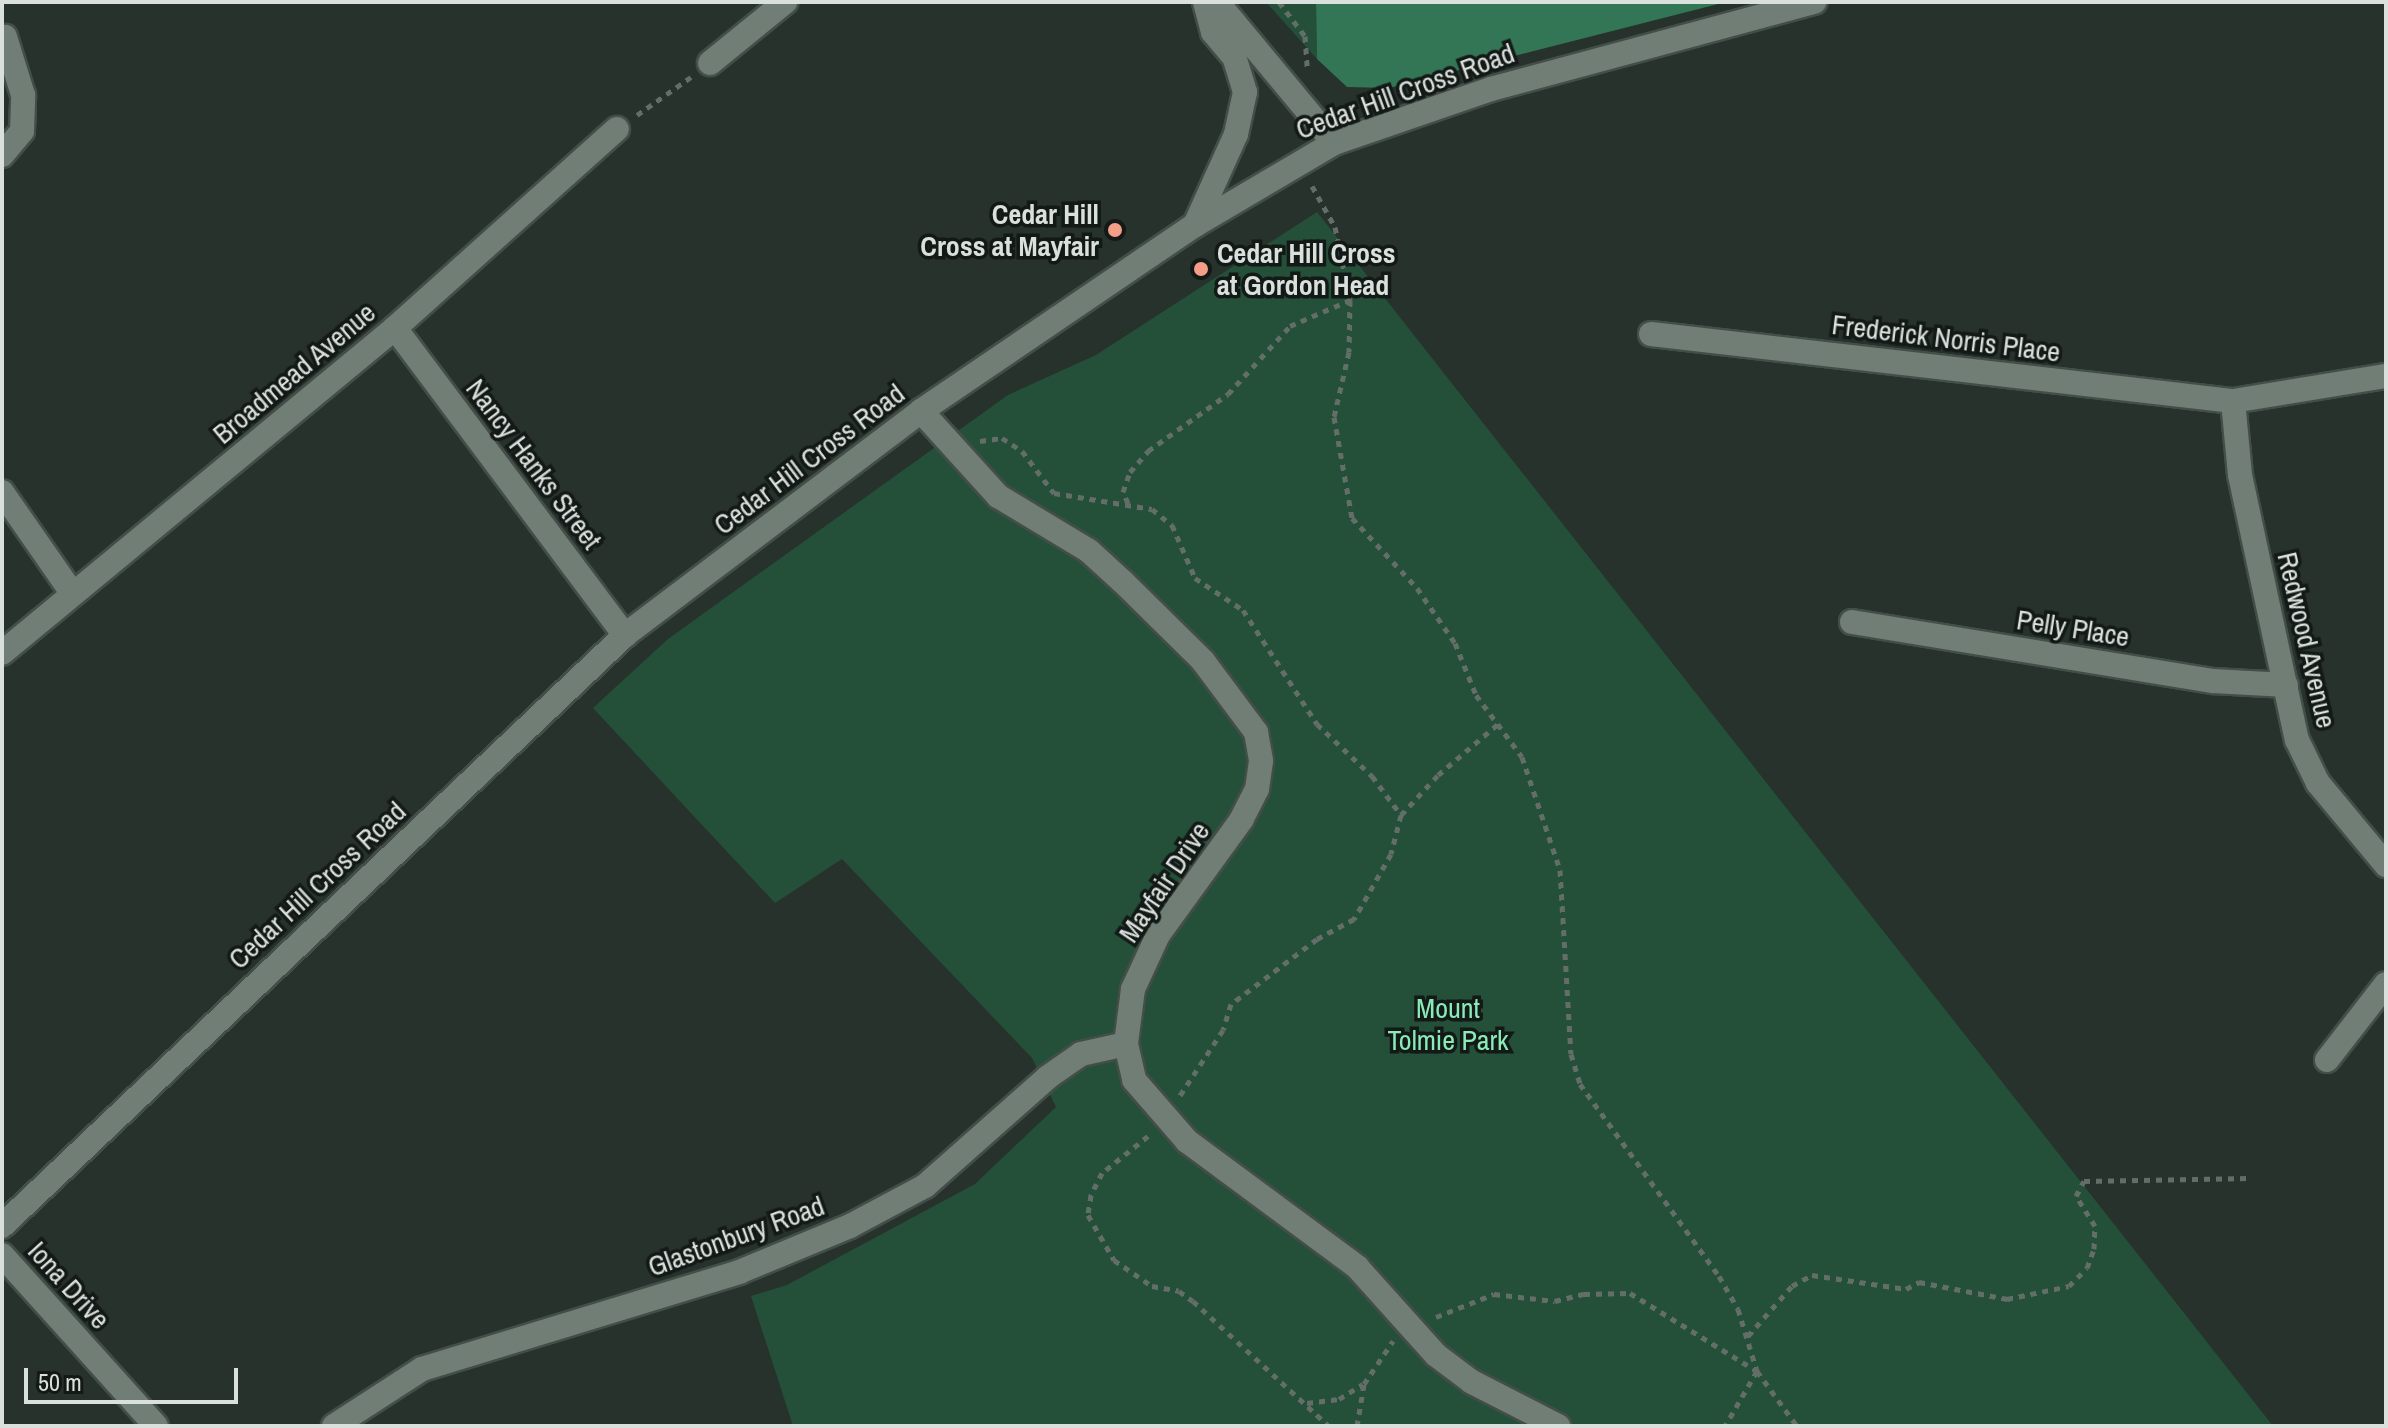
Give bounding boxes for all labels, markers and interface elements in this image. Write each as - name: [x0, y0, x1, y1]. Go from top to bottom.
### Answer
- street label: Cedar Hill Cross Road: [1291, 36, 1519, 146]
- place label: Cedar Hill Cross at Mayfair: [920, 197, 1099, 263]
- marker: Cedar Hill Cross at Mayfair: [1106, 221, 1124, 239]
- place label: Cedar Hill Cross at Gordon Head: [1217, 236, 1396, 302]
- marker: Cedar Hill Cross at Gordon Head: [1192, 260, 1210, 278]
- street label: Broadmead Avenue: [206, 295, 382, 451]
- street label: Frederick Norris Place: [1830, 307, 2062, 369]
- street label: Nancy Hanks Street: [459, 372, 609, 556]
- street label: Cedar Hill Cross Road: [707, 376, 911, 542]
- street label: Redwood Avenue: [2270, 548, 2344, 732]
- street label: Pelly Place: [2014, 603, 2132, 653]
- street label: Cedar Hill Cross Road: [222, 794, 412, 976]
- street label: Mayfair Drive: [1112, 815, 1216, 949]
- park label: Mount Tolmie Park: [1387, 991, 1509, 1057]
- street label: Glastonbury Road: [643, 1189, 829, 1283]
- street label: Iona Drive: [21, 1234, 117, 1336]
- scale bar: [28, 1352, 242, 1402]
- text: 50 m: [38, 1366, 82, 1398]

